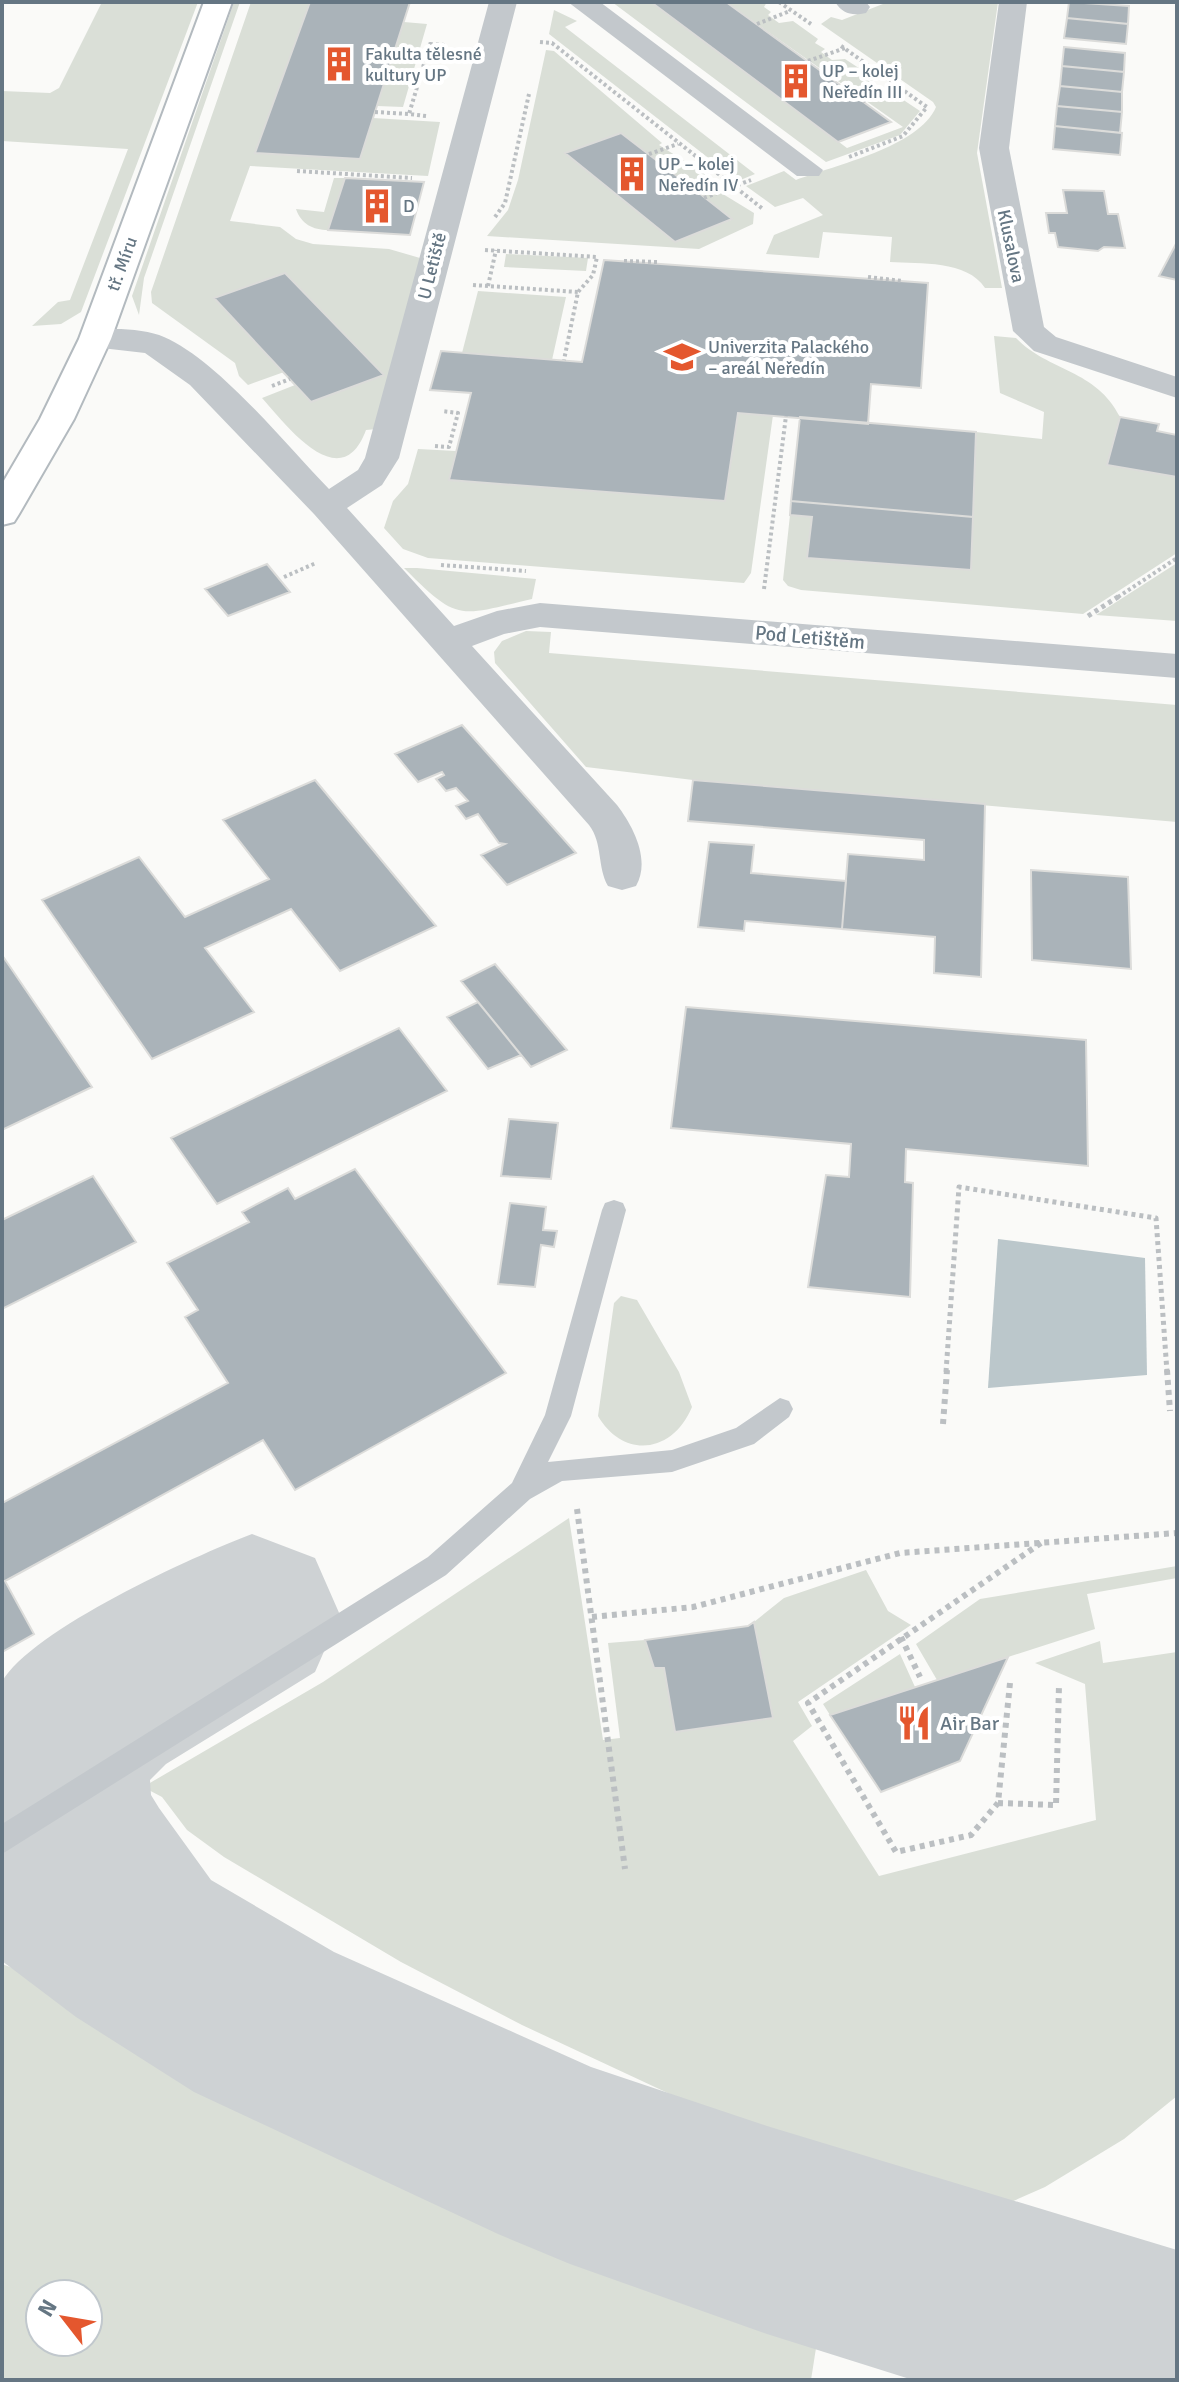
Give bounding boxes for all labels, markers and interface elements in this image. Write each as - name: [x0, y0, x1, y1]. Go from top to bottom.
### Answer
- place label: Fakulta tělesné kultury UP: [365, 43, 482, 86]
- building icon: Fakulta tělesné kultury UP: [320, 45, 358, 83]
- place label: UP – kolej Neředín III: [822, 60, 903, 103]
- building icon: UP – kolej Neředín III: [777, 62, 815, 100]
- place label: UP – kolej Neředín IV: [658, 153, 739, 196]
- building icon: UP – kolej Neředín IV: [613, 155, 651, 193]
- building icon: D: [358, 187, 396, 225]
- place label: D: [403, 195, 415, 217]
- street label: Klusalova: [993, 207, 1029, 285]
- street label: U Letiště: [413, 230, 451, 302]
- street label: tř. Míru: [102, 234, 142, 294]
- place label: Univerzita Palackého – areál Neředín: [708, 336, 869, 379]
- school or university icon: Univerzita Palackého – areál Neředín: [663, 338, 701, 376]
- street label: Pod Letištěm: [754, 620, 866, 655]
- restaurant icon: Air Bar: [895, 1704, 933, 1742]
- place label: Air Bar: [940, 1711, 1000, 1736]
- north arrow: [24, 2278, 104, 2358]
- text: N: [32, 2294, 63, 2321]

